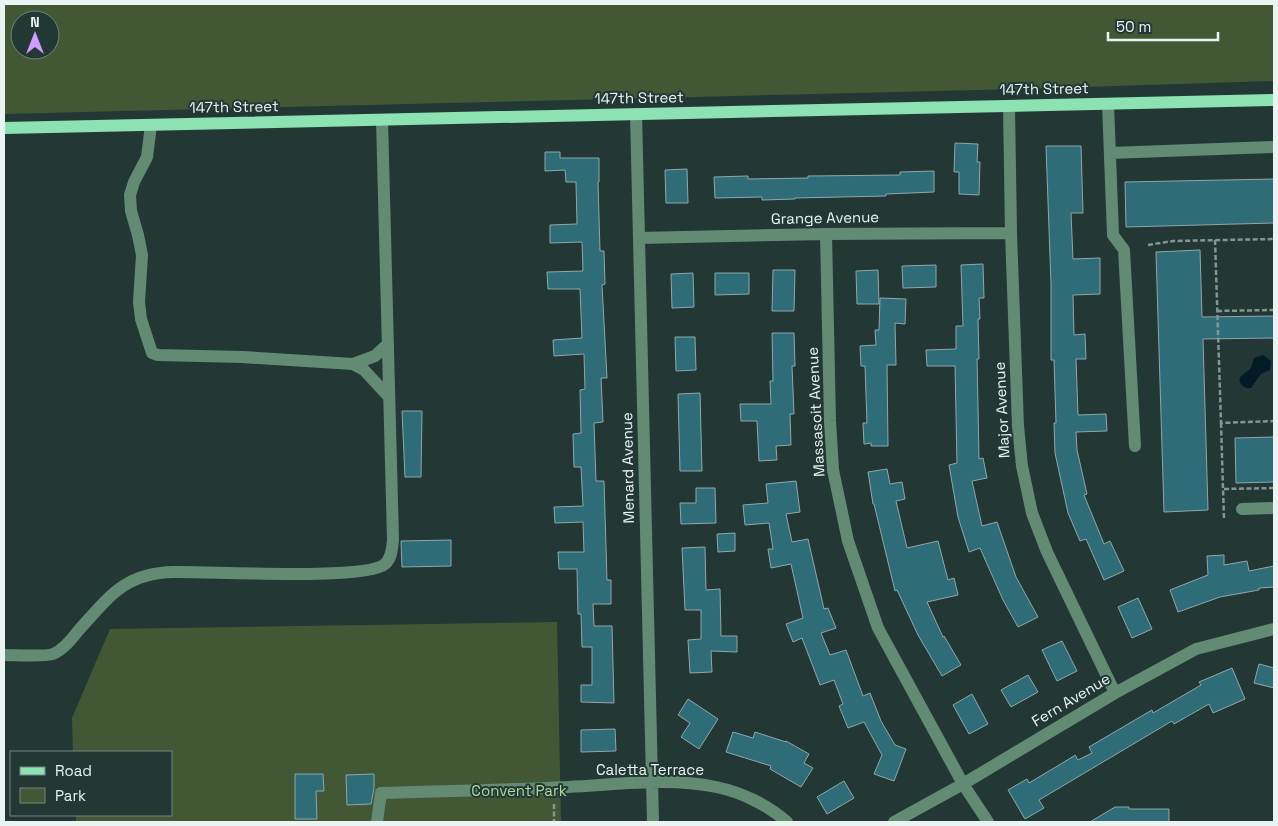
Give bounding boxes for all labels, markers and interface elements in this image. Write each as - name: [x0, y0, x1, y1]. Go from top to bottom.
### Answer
- north arrow: [10, 10, 60, 60]
- scale bar: [1108, 10, 1218, 42]
- text: N: [30, 13, 40, 31]
- text: 50 m: [1116, 17, 1151, 36]
- street label: 147th Street: [999, 78, 1089, 99]
- street label: 147th Street: [594, 87, 684, 108]
- street label: 147th Street: [189, 96, 279, 117]
- street label: Grange Avenue: [771, 207, 879, 228]
- street label: Massasoit Avenue: [803, 346, 828, 478]
- street label: Major Avenue: [989, 361, 1014, 459]
- street label: Menard Avenue: [617, 412, 638, 524]
- street label: Fern Avenue: [1028, 669, 1114, 730]
- legend: [10, 751, 172, 816]
- street label: Caletta Terrace: [596, 760, 704, 779]
- text: Road: [55, 761, 92, 780]
- park label: Convent Park: [471, 781, 567, 800]
- text: Park: [55, 786, 86, 805]

